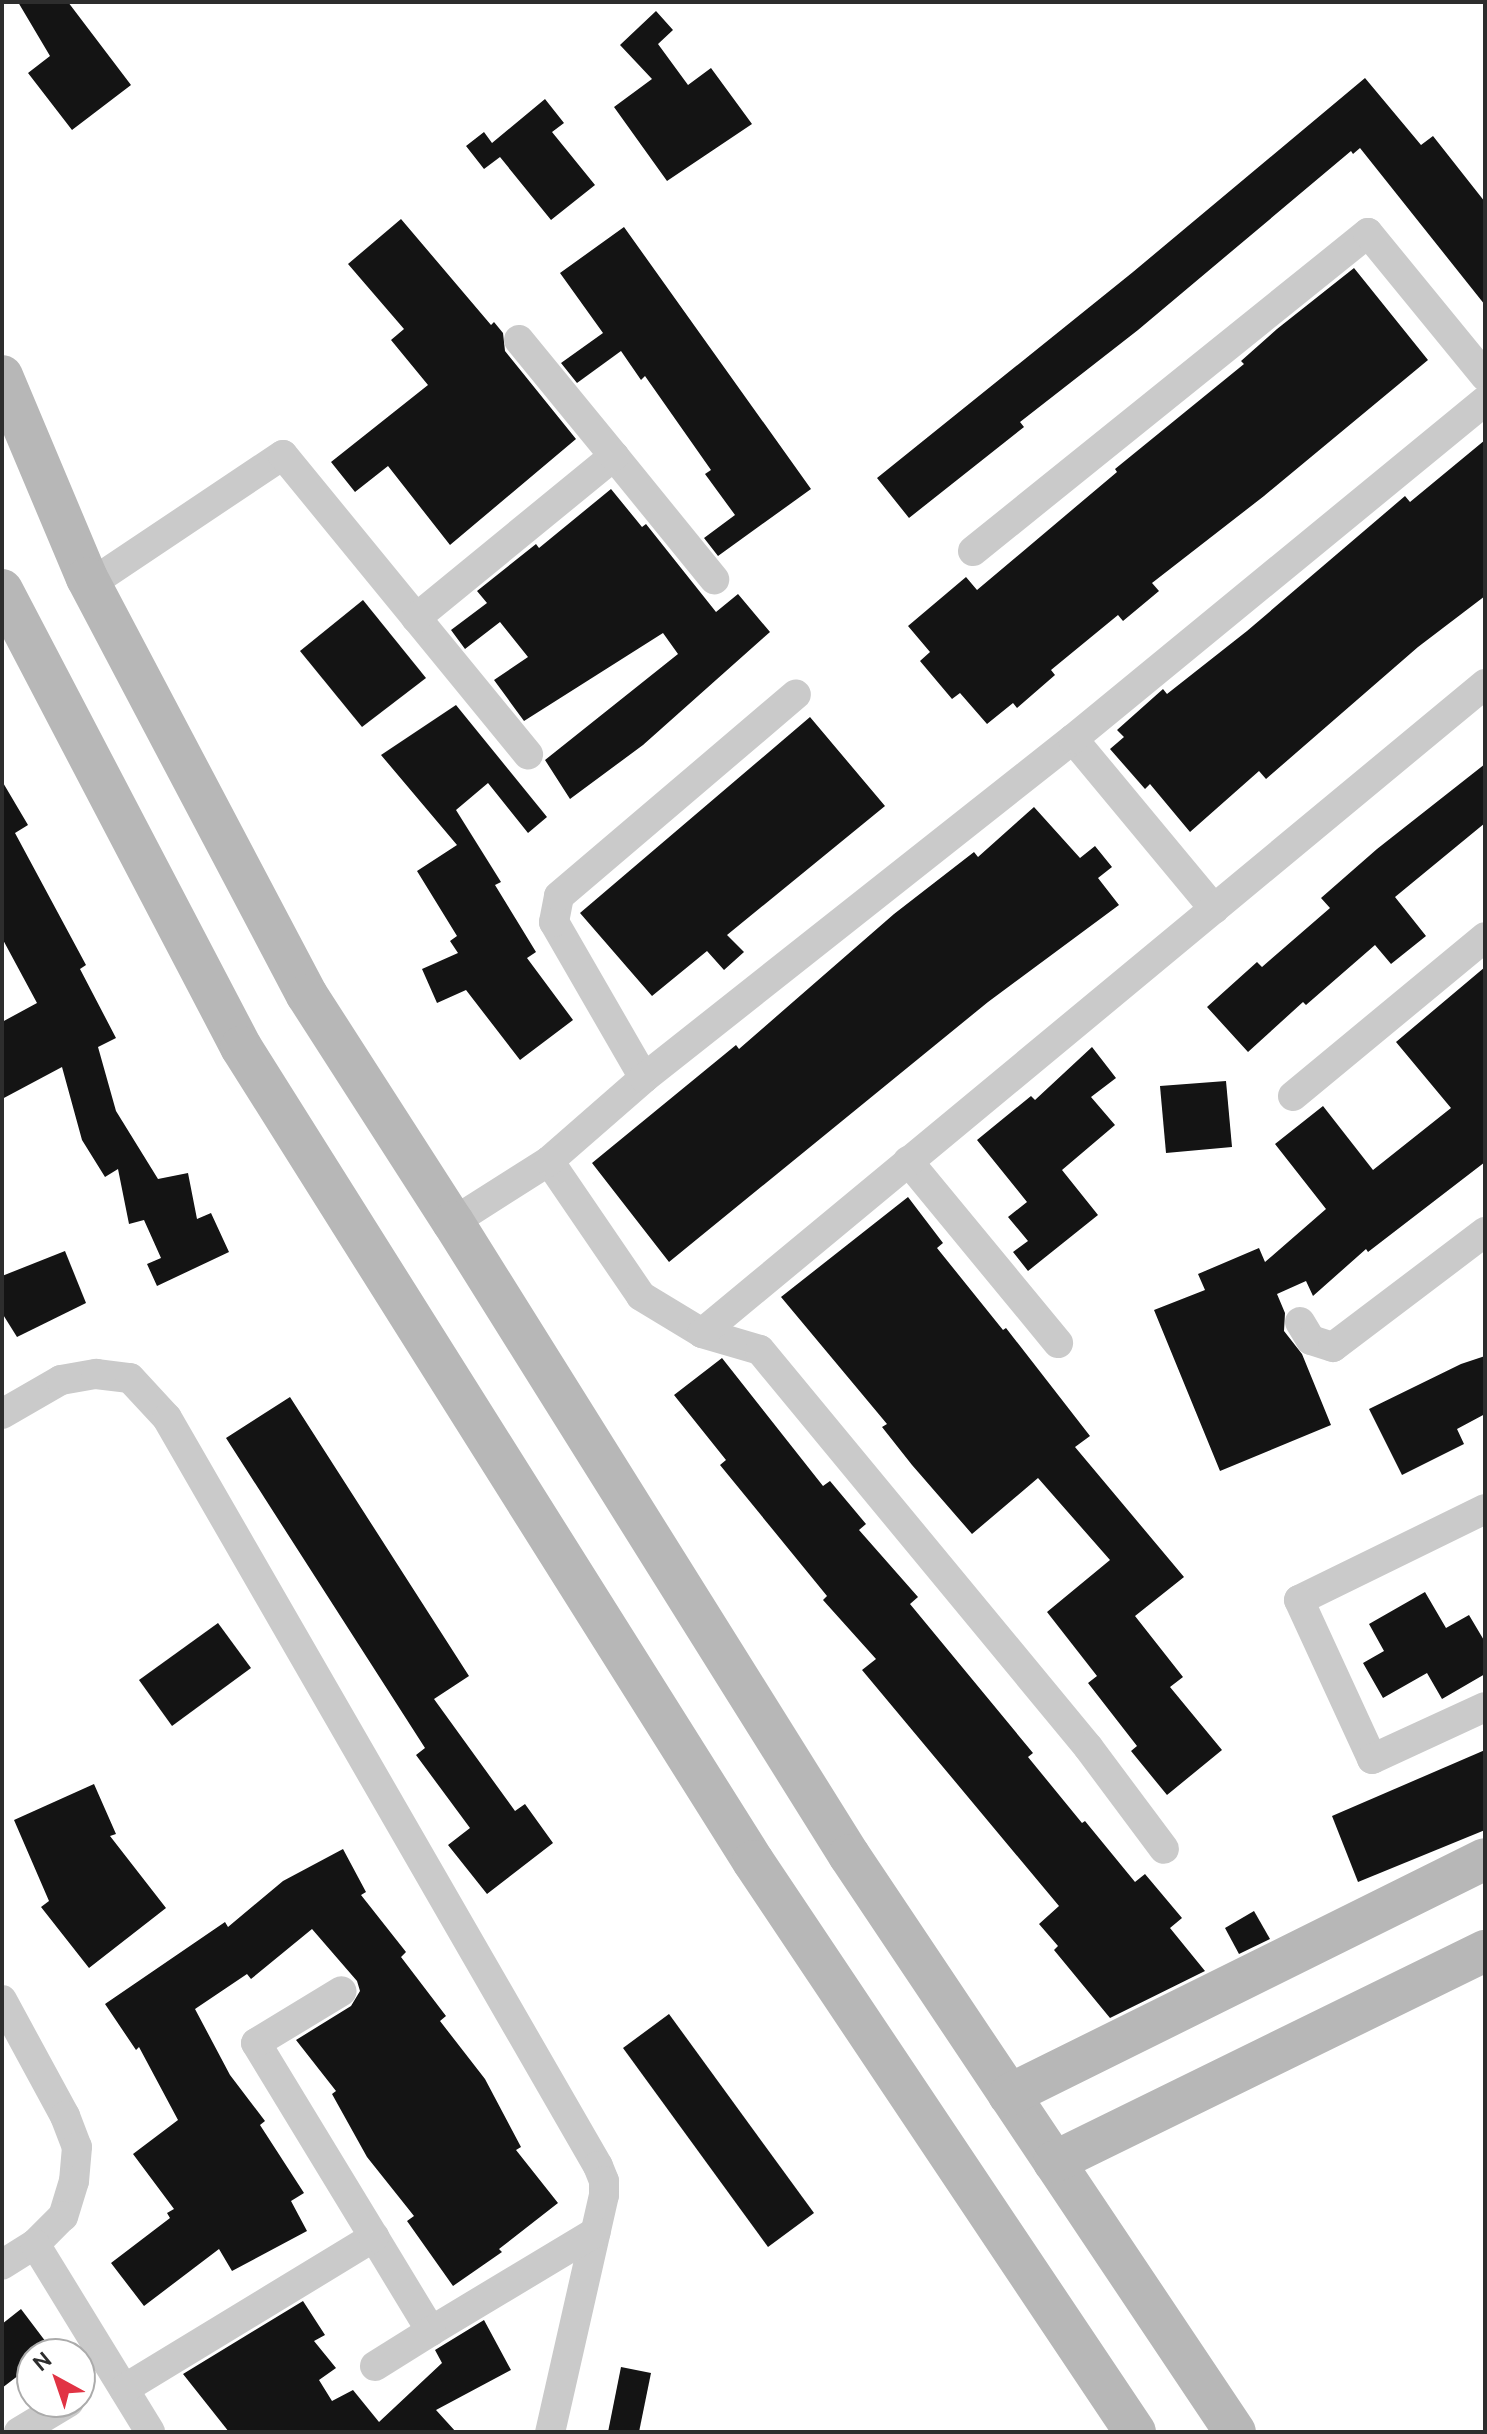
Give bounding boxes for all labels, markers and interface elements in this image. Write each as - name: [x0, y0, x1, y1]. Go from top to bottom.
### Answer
- north arrow: [16, 2338, 96, 2418]
- text: N: [27, 2346, 56, 2376]

